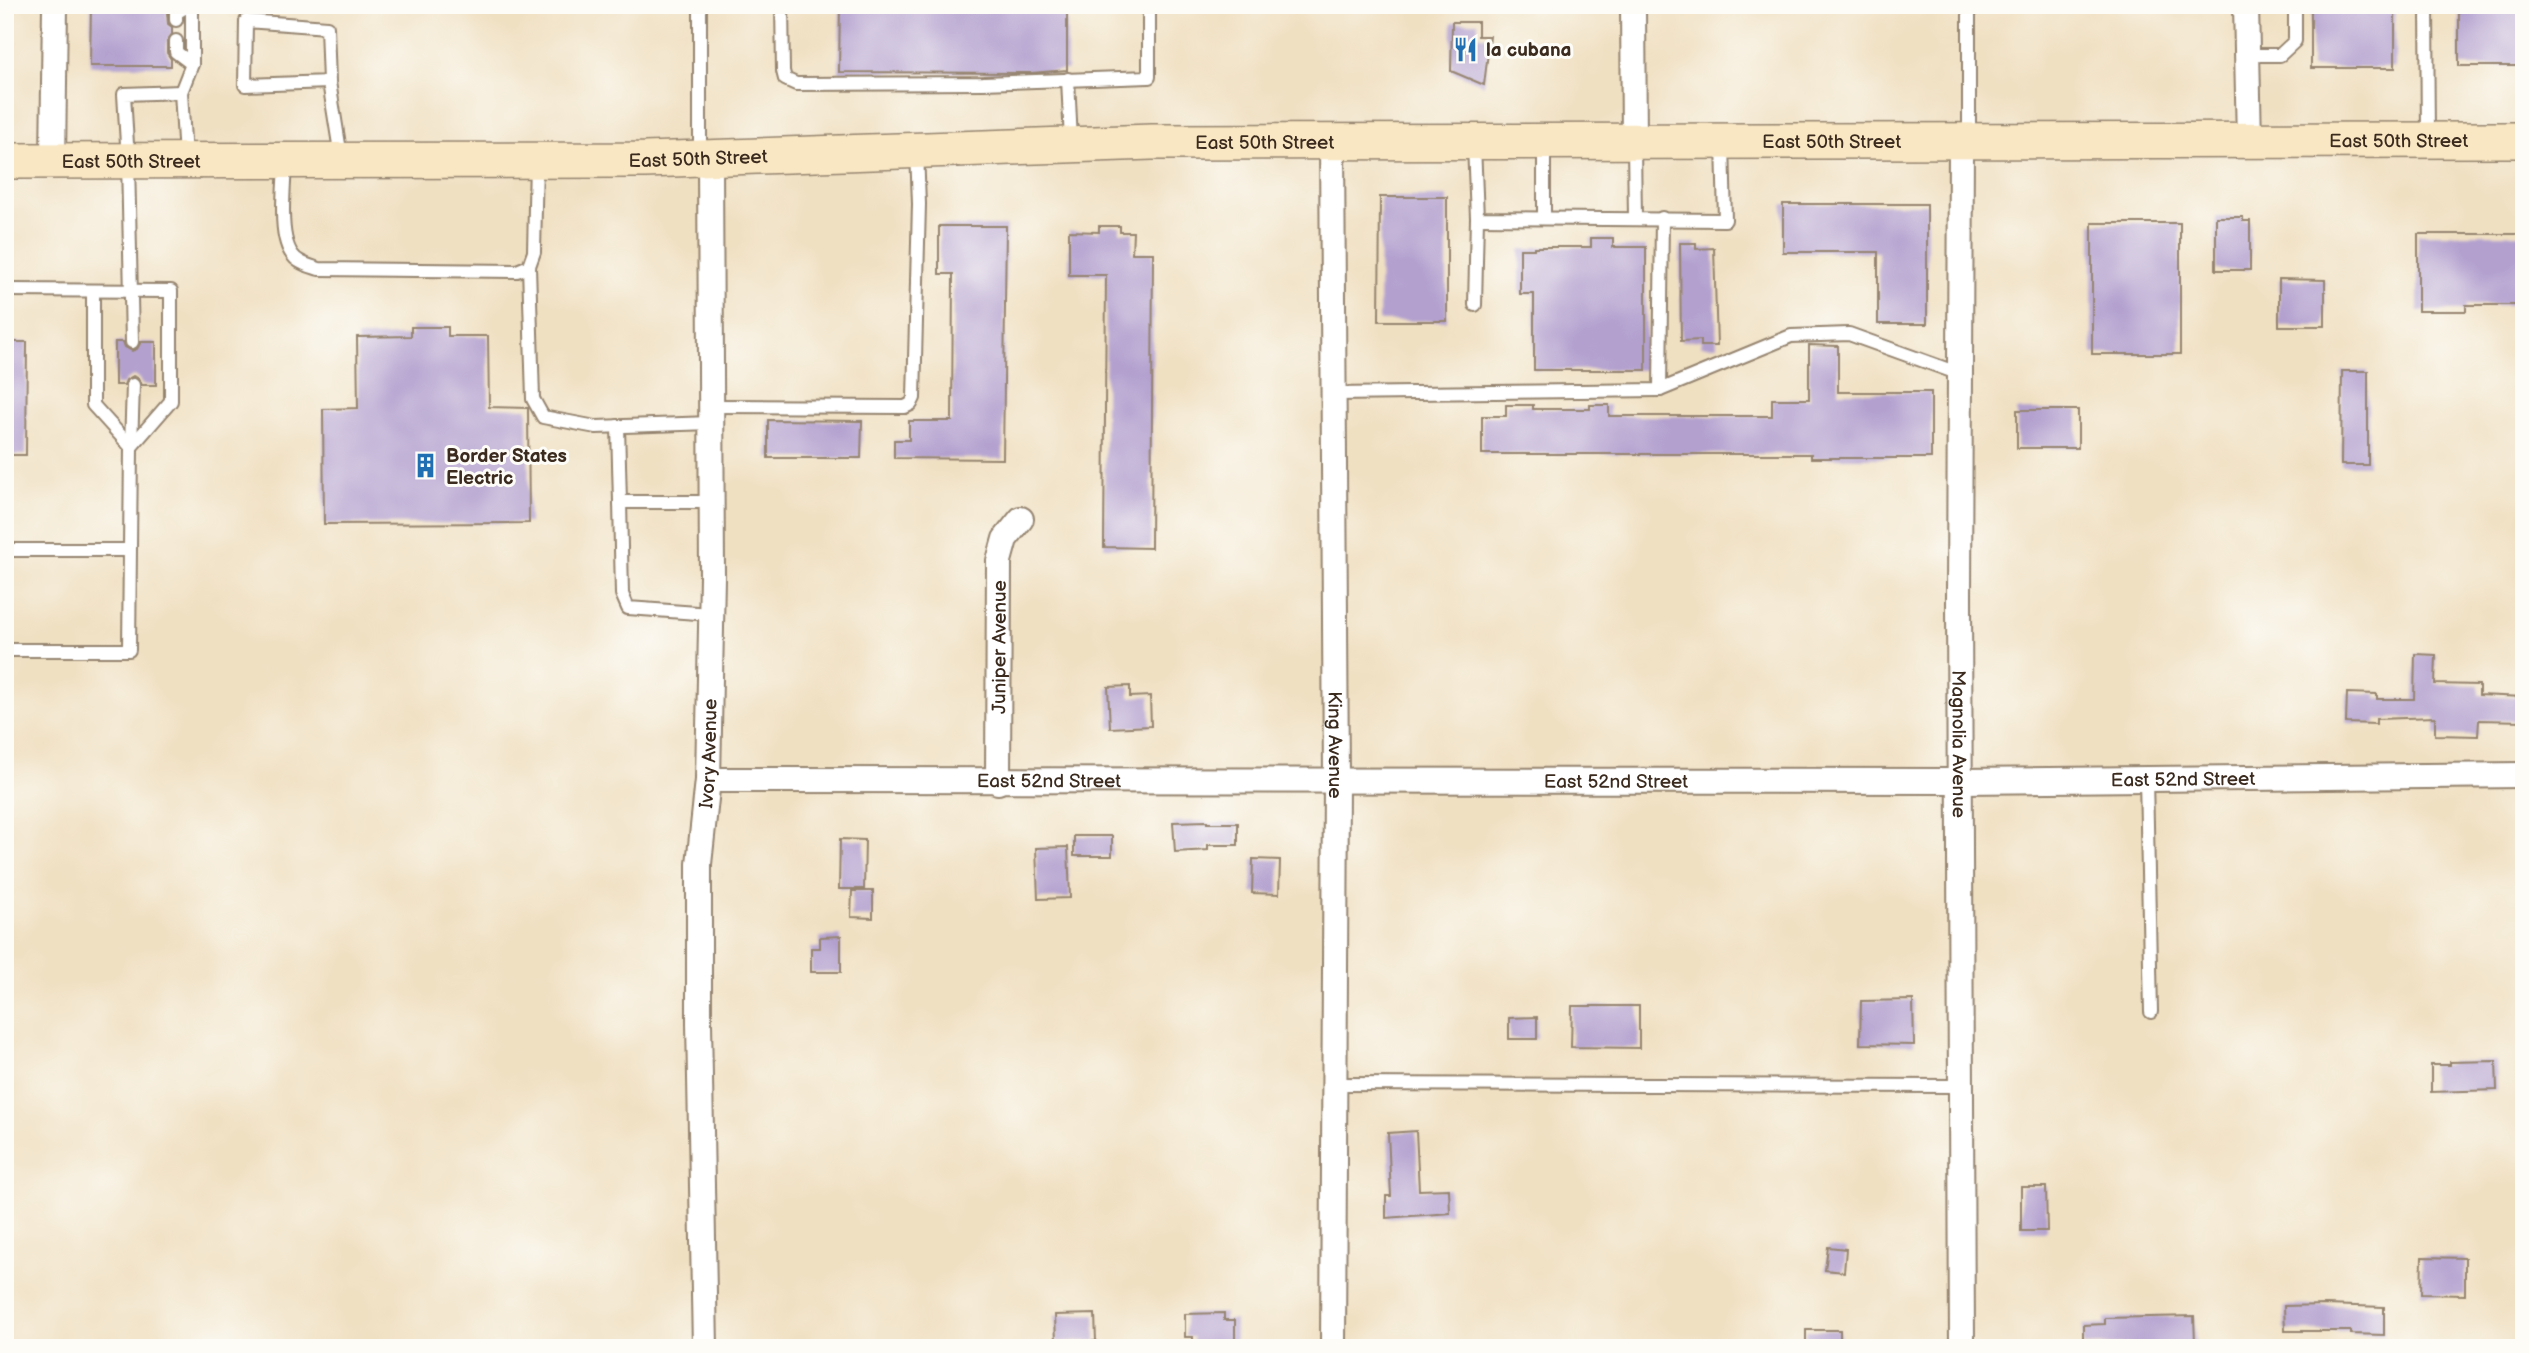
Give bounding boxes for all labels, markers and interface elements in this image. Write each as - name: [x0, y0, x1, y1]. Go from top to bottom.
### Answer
- restaurant icon: la cubana: [1452, 35, 1480, 63]
- place label: la cubana: [1486, 39, 1571, 62]
- street label: East 50th Street: [2329, 130, 2468, 153]
- street label: East 50th Street: [1762, 131, 1901, 154]
- street label: East 50th Street: [1195, 132, 1334, 155]
- street label: East 50th Street: [628, 146, 768, 173]
- street label: East 50th Street: [61, 151, 201, 174]
- place label: Border States Electric: [446, 445, 567, 490]
- building icon: Border States Electric: [412, 452, 440, 480]
- street label: Juniper Avenue: [988, 580, 1012, 714]
- street label: Magnolia Avenue: [1946, 670, 1970, 818]
- street label: King Avenue: [1322, 691, 1346, 799]
- street label: Ivory Avenue: [695, 698, 723, 810]
- street label: East 52nd Street: [2111, 768, 2255, 792]
- street label: East 52nd Street: [977, 770, 1121, 793]
- street label: East 52nd Street: [1544, 771, 1688, 794]

